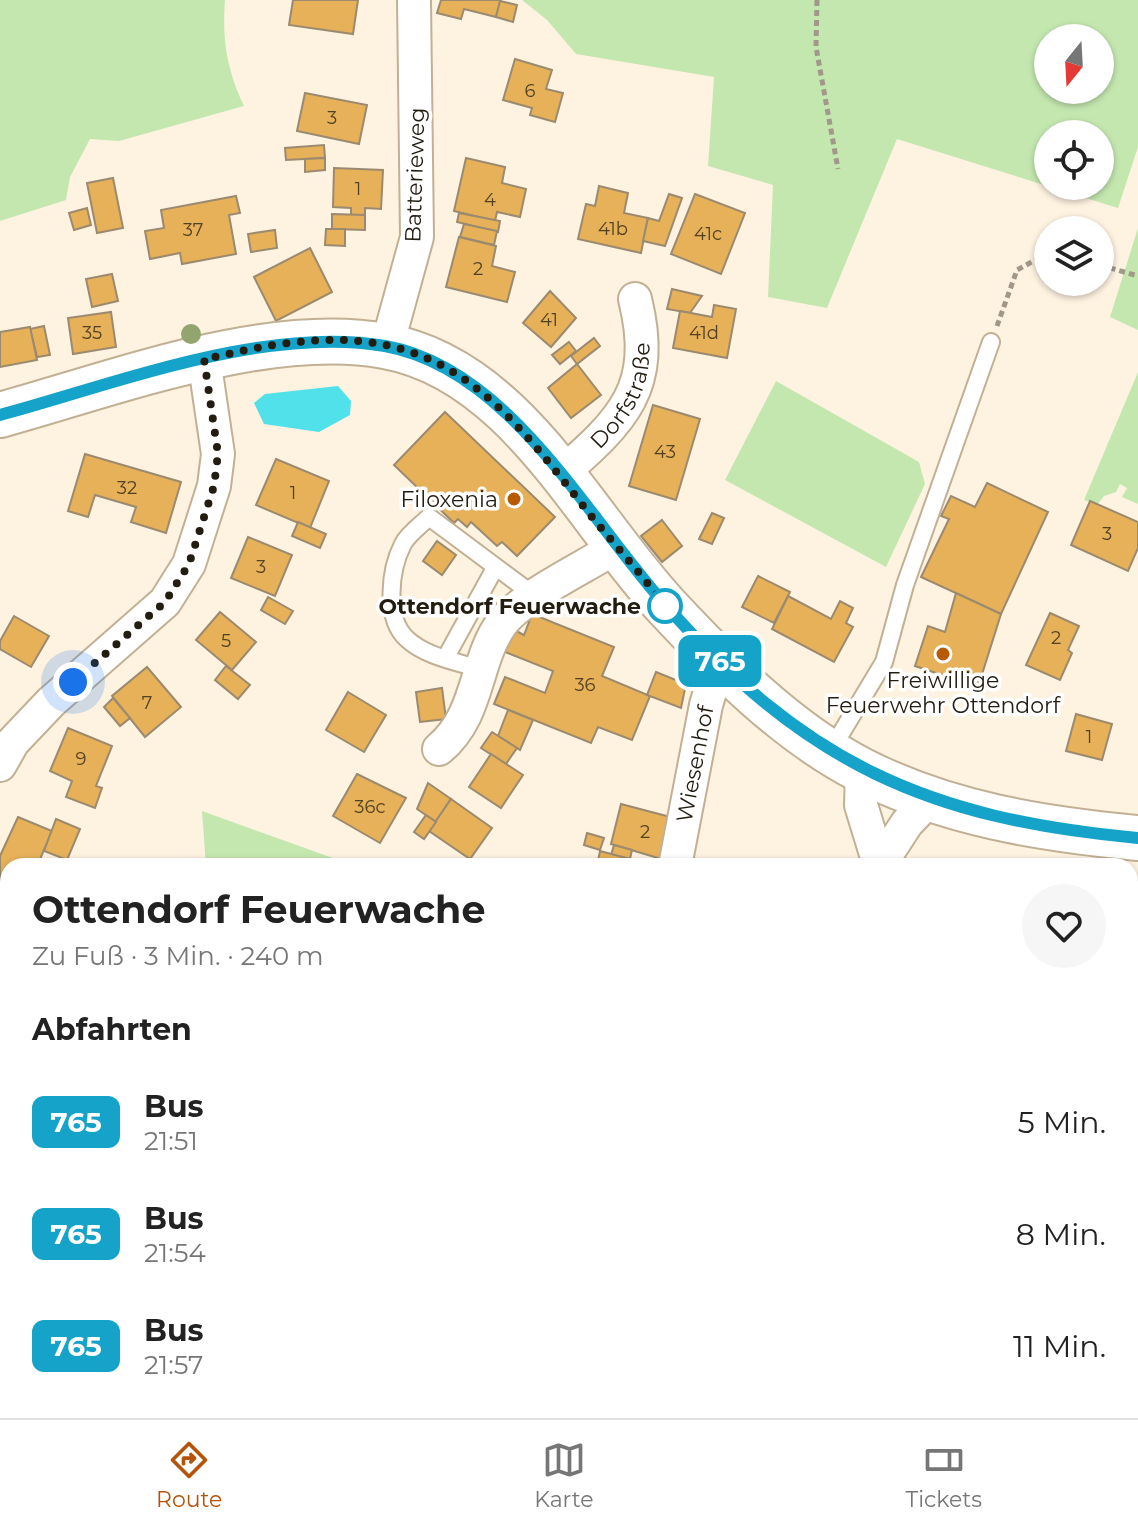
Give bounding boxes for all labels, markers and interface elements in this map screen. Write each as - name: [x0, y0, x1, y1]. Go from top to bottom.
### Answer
- north arrow: [1034, 24, 1114, 104]
- map controls: [1034, 24, 1114, 296]
- house number: 6: [525, 80, 536, 102]
- house number: 3: [327, 107, 337, 129]
- street label: Batterieweg: [399, 107, 431, 243]
- button: locate: [1034, 120, 1114, 200]
- house number: 1: [355, 178, 361, 200]
- house number: 4: [484, 189, 496, 211]
- button: layers: [1034, 216, 1114, 296]
- house number: 41b: [598, 218, 628, 240]
- house number: 37: [183, 219, 203, 241]
- house number: 41c: [694, 223, 722, 245]
- house number: 2: [473, 258, 483, 280]
- house number: 41: [540, 309, 558, 331]
- house number: 35: [82, 322, 102, 344]
- house number: 41d: [689, 322, 719, 344]
- street label: Dorfstraße: [584, 342, 655, 454]
- house number: 43: [654, 441, 676, 463]
- house number: 32: [117, 477, 137, 499]
- house number: 1: [290, 482, 296, 504]
- place label: Filoxenia: [400, 486, 498, 513]
- marker: Filoxenia: [505, 490, 523, 508]
- house number: 3: [1102, 523, 1112, 545]
- house number: 3: [256, 556, 266, 578]
- marker: Ottendorf Feuerwache: [648, 589, 682, 623]
- place label: Ottendorf Feuerwache: [378, 593, 641, 620]
- house number: 2: [1051, 627, 1061, 649]
- house number: 5: [221, 630, 231, 652]
- line badge: 765: [674, 635, 766, 687]
- text: 765: [694, 644, 746, 678]
- marker: Freiwillige Feuerwehr Ottendorf: [934, 645, 952, 663]
- your location: [53, 662, 93, 702]
- place label: Freiwillige Feuerwehr Ottendorf: [826, 667, 1062, 719]
- house number: 36: [574, 674, 596, 696]
- house number: 7: [142, 692, 152, 714]
- street label: Wiesenhof: [670, 702, 719, 825]
- house number: 1: [1086, 726, 1092, 748]
- house number: 9: [76, 748, 87, 770]
- house number: 36c: [354, 796, 386, 818]
- house number: 2: [640, 821, 650, 843]
- button: heart: [1022, 884, 1106, 968]
- text: Ottendorf Feuerwache: [32, 886, 486, 933]
- text: Zu Fuß · 3 Min. · 240 m: [32, 940, 324, 972]
- text: Abfahrten: [32, 1011, 192, 1048]
- text: Bus: [144, 1088, 204, 1125]
- text: 5 Min.: [1018, 1104, 1106, 1141]
- text: 765: [50, 1105, 102, 1139]
- text: 21:51: [144, 1125, 198, 1157]
- text: Bus: [144, 1200, 204, 1237]
- text: 8 Min.: [1016, 1216, 1106, 1253]
- text: 765: [50, 1217, 102, 1251]
- text: 21:54: [144, 1237, 206, 1269]
- text: Bus: [144, 1312, 204, 1349]
- text: 11 Min.: [1013, 1328, 1106, 1365]
- text: 765: [50, 1329, 102, 1363]
- text: 21:57: [144, 1349, 203, 1381]
- tab: Route: [156, 1438, 222, 1513]
- tab: Karte: [534, 1438, 594, 1513]
- tab: Tickets: [906, 1438, 982, 1513]

